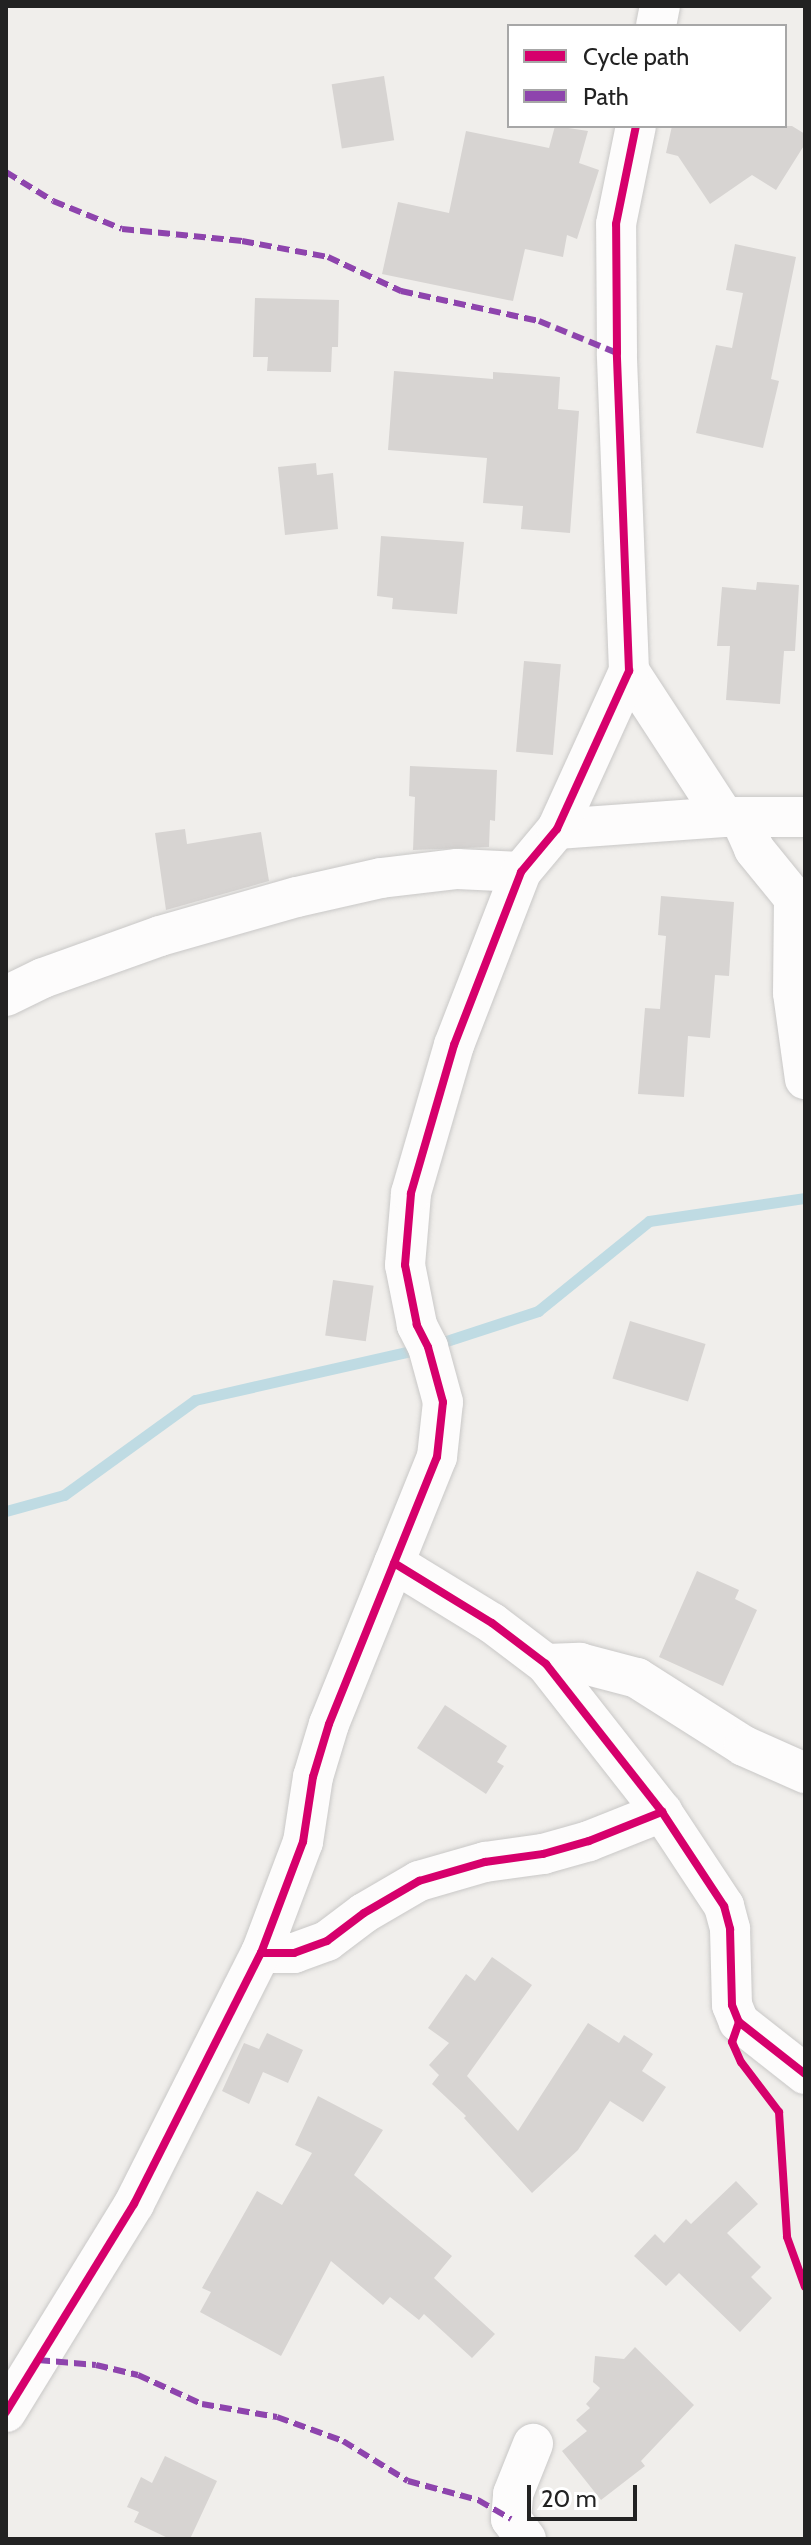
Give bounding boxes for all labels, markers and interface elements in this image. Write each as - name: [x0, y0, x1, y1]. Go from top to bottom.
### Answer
- legend: [507, 24, 787, 128]
- text: Cycle path: [583, 42, 689, 71]
- text: Path: [583, 82, 629, 111]
- scale bar: [531, 2469, 641, 2519]
- text: 20 m: [541, 2484, 597, 2513]

